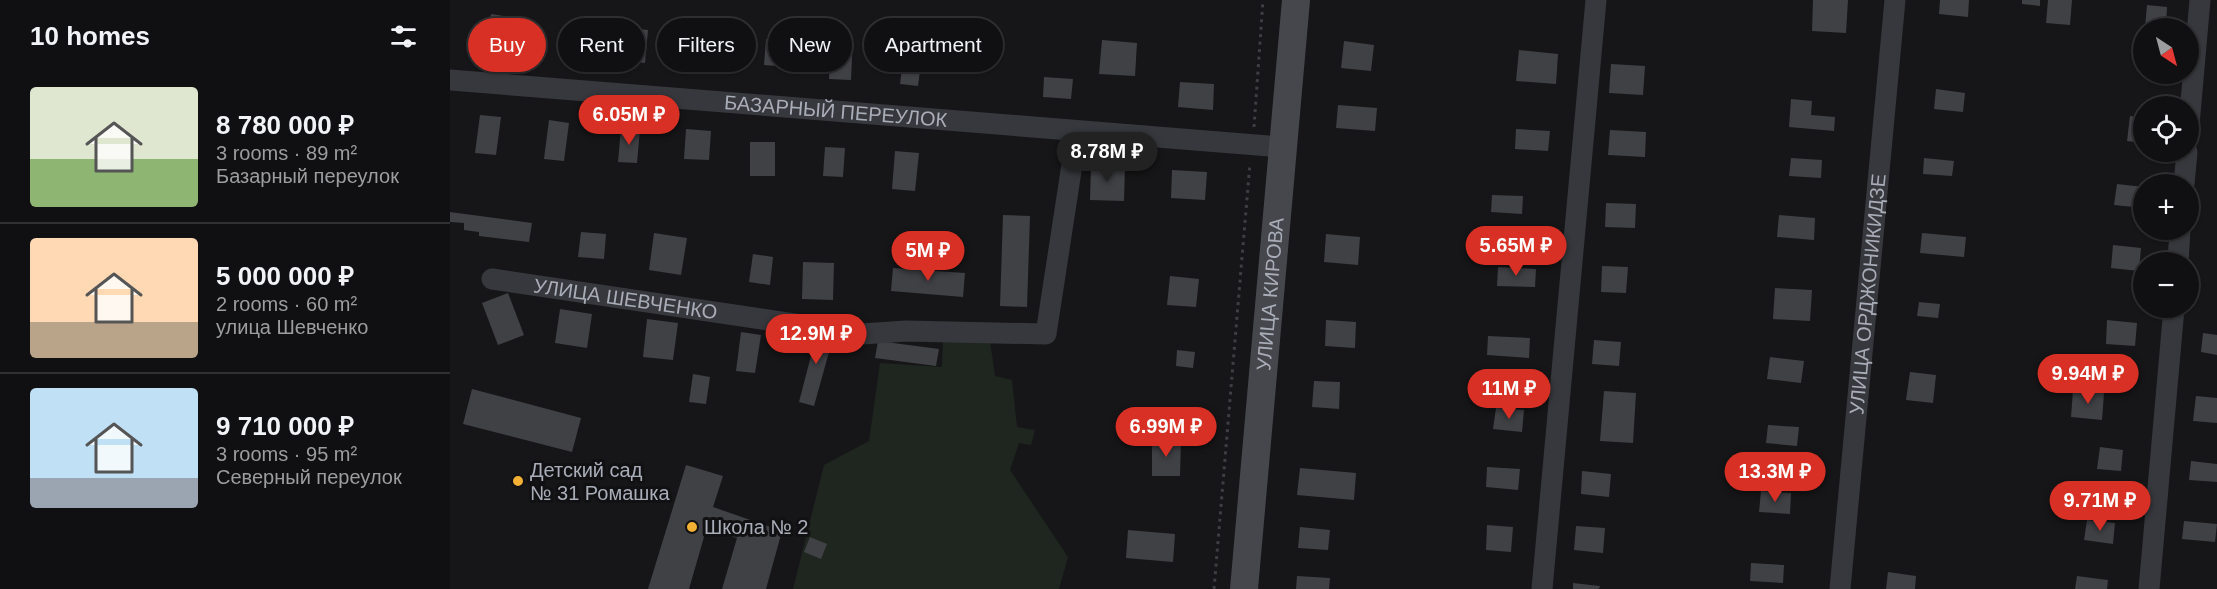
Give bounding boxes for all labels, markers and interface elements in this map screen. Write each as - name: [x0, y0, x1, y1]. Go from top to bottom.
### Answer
- chip: Buy: [468, 18, 546, 72]
- chip: Rent: [558, 18, 645, 72]
- chip: Filters: [657, 18, 756, 72]
- chip: New: [768, 18, 852, 72]
- chip: Apartment: [864, 18, 1003, 72]
- north arrow: [2133, 18, 2199, 84]
- map controls: [2133, 18, 2199, 318]
- icon: filters: [387, 20, 420, 53]
- text: 10 homes: [30, 21, 150, 51]
- street label: БАЗАРНЫЙ ПЕРЕУЛОК: [723, 91, 948, 131]
- pin: 6.05M ₽: [574, 95, 684, 146]
- button: locate: [2133, 96, 2199, 162]
- text: 6.05M ₽: [593, 103, 665, 125]
- text: 8 780 000 ₽: [216, 110, 354, 140]
- icon: home: [78, 111, 150, 183]
- pin: 8.78M ₽: [1052, 132, 1162, 183]
- text: 8.78M ₽: [1071, 140, 1143, 162]
- text: 3 rooms · 89 m²: [216, 142, 357, 164]
- text: Базарный переулок: [216, 165, 399, 187]
- street label: УЛИЦА ОРДЖОНИКИДЗЕ: [1845, 173, 1890, 416]
- button: +: [2133, 174, 2199, 240]
- street label: УЛИЦА КИРОВА: [1252, 216, 1288, 372]
- pin: 5.65M ₽: [1461, 226, 1571, 277]
- pin: 5M ₽: [892, 231, 964, 282]
- text: 5.65M ₽: [1480, 234, 1552, 256]
- text: 5M ₽: [906, 239, 950, 261]
- button: −: [2133, 252, 2199, 318]
- text: 5 000 000 ₽: [216, 261, 354, 291]
- icon: home: [78, 262, 150, 334]
- street label: УЛИЦА ШЕВЧЕНКО: [532, 274, 719, 323]
- text: 2 rooms · 60 m²: [216, 293, 357, 315]
- pin: 12.9M ₽: [761, 314, 871, 365]
- text: улица Шевченко: [216, 316, 368, 338]
- text: 12.9M ₽: [780, 322, 852, 344]
- pin: 9.94M ₽: [2033, 354, 2143, 405]
- text: 9.94M ₽: [2052, 362, 2124, 384]
- pin: 11M ₽: [1467, 369, 1551, 420]
- text: 11M ₽: [1482, 377, 1537, 399]
- pin: 6.99M ₽: [1111, 407, 1221, 458]
- text: 9 710 000 ₽: [216, 411, 354, 441]
- icon: home: [78, 412, 150, 484]
- text: 6.99M ₽: [1130, 415, 1202, 437]
- text: 3 rooms · 95 m²: [216, 443, 357, 465]
- pin: 13.3M ₽: [1720, 452, 1830, 503]
- place label: Детский сад № 31 Ромашка: [530, 459, 671, 504]
- text: 13.3M ₽: [1739, 460, 1811, 482]
- text: Северный переулок: [216, 466, 402, 488]
- marker: Детский сад № 31 Ромашка: [511, 474, 525, 488]
- pin: 9.71M ₽: [2045, 481, 2155, 532]
- text: 9.71M ₽: [2064, 489, 2136, 511]
- place label: Школа № 2: [704, 516, 808, 538]
- marker: Школа № 2: [685, 520, 699, 534]

